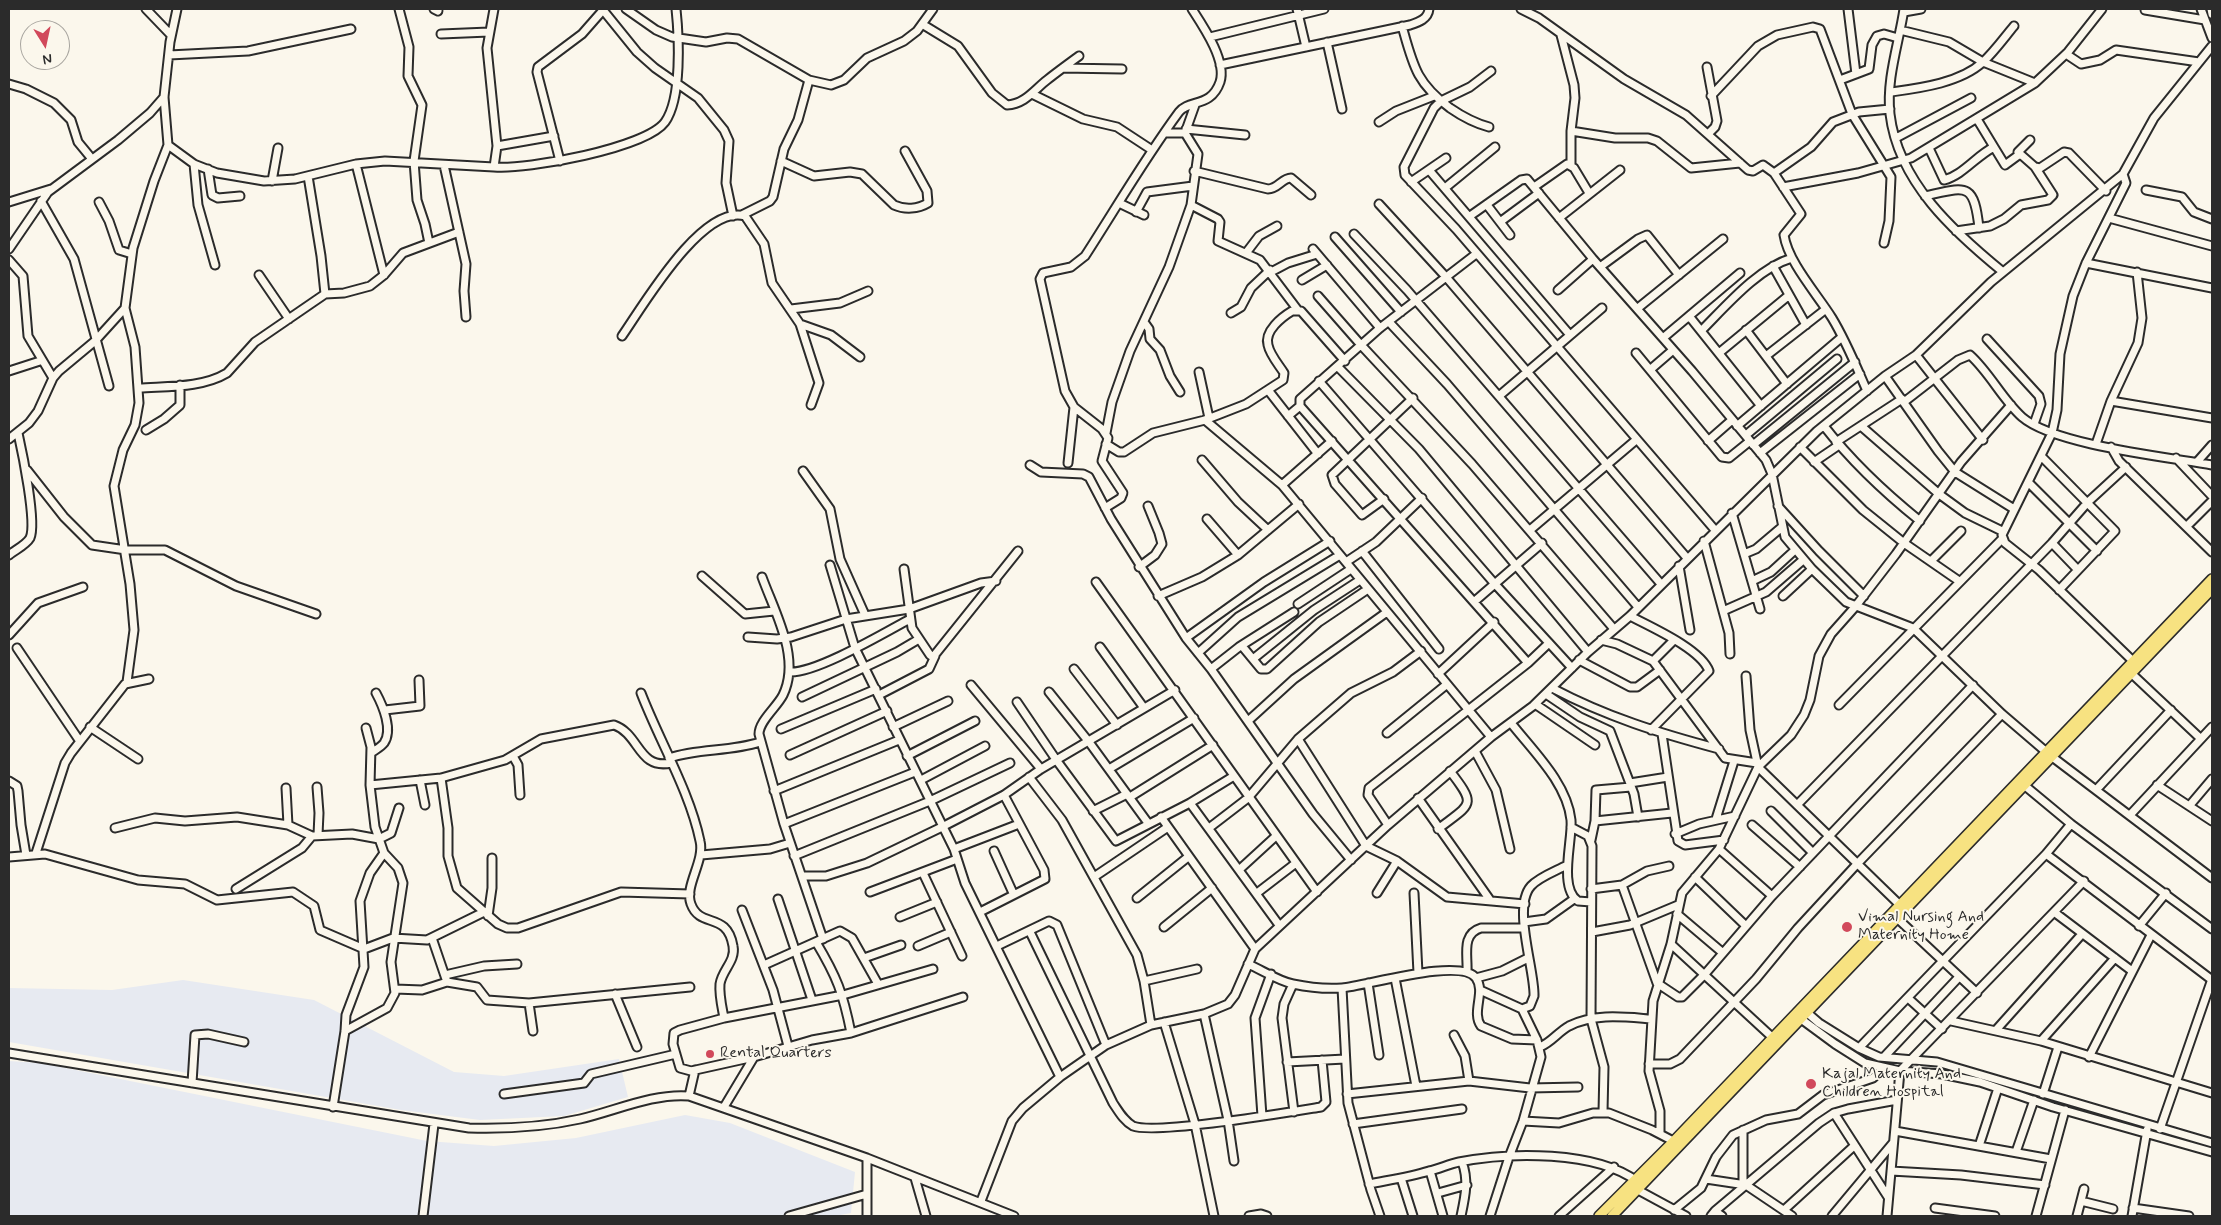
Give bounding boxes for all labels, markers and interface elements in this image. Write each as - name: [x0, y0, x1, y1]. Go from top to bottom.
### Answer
- north arrow: [20, 20, 70, 70]
- text: N: [41, 49, 54, 68]
- place label: Vimal Nursing And Maternity Home: [1858, 908, 1984, 946]
- marker: Vimal Nursing And Maternity Home: [1840, 920, 1854, 934]
- place label: Rental Quarters: [720, 1044, 832, 1064]
- marker: Rental Quarters: [704, 1048, 716, 1060]
- place label: Kajal Maternity And Children Hospital: [1822, 1065, 1961, 1103]
- marker: Kajal Maternity And Children Hospital: [1804, 1077, 1818, 1091]

